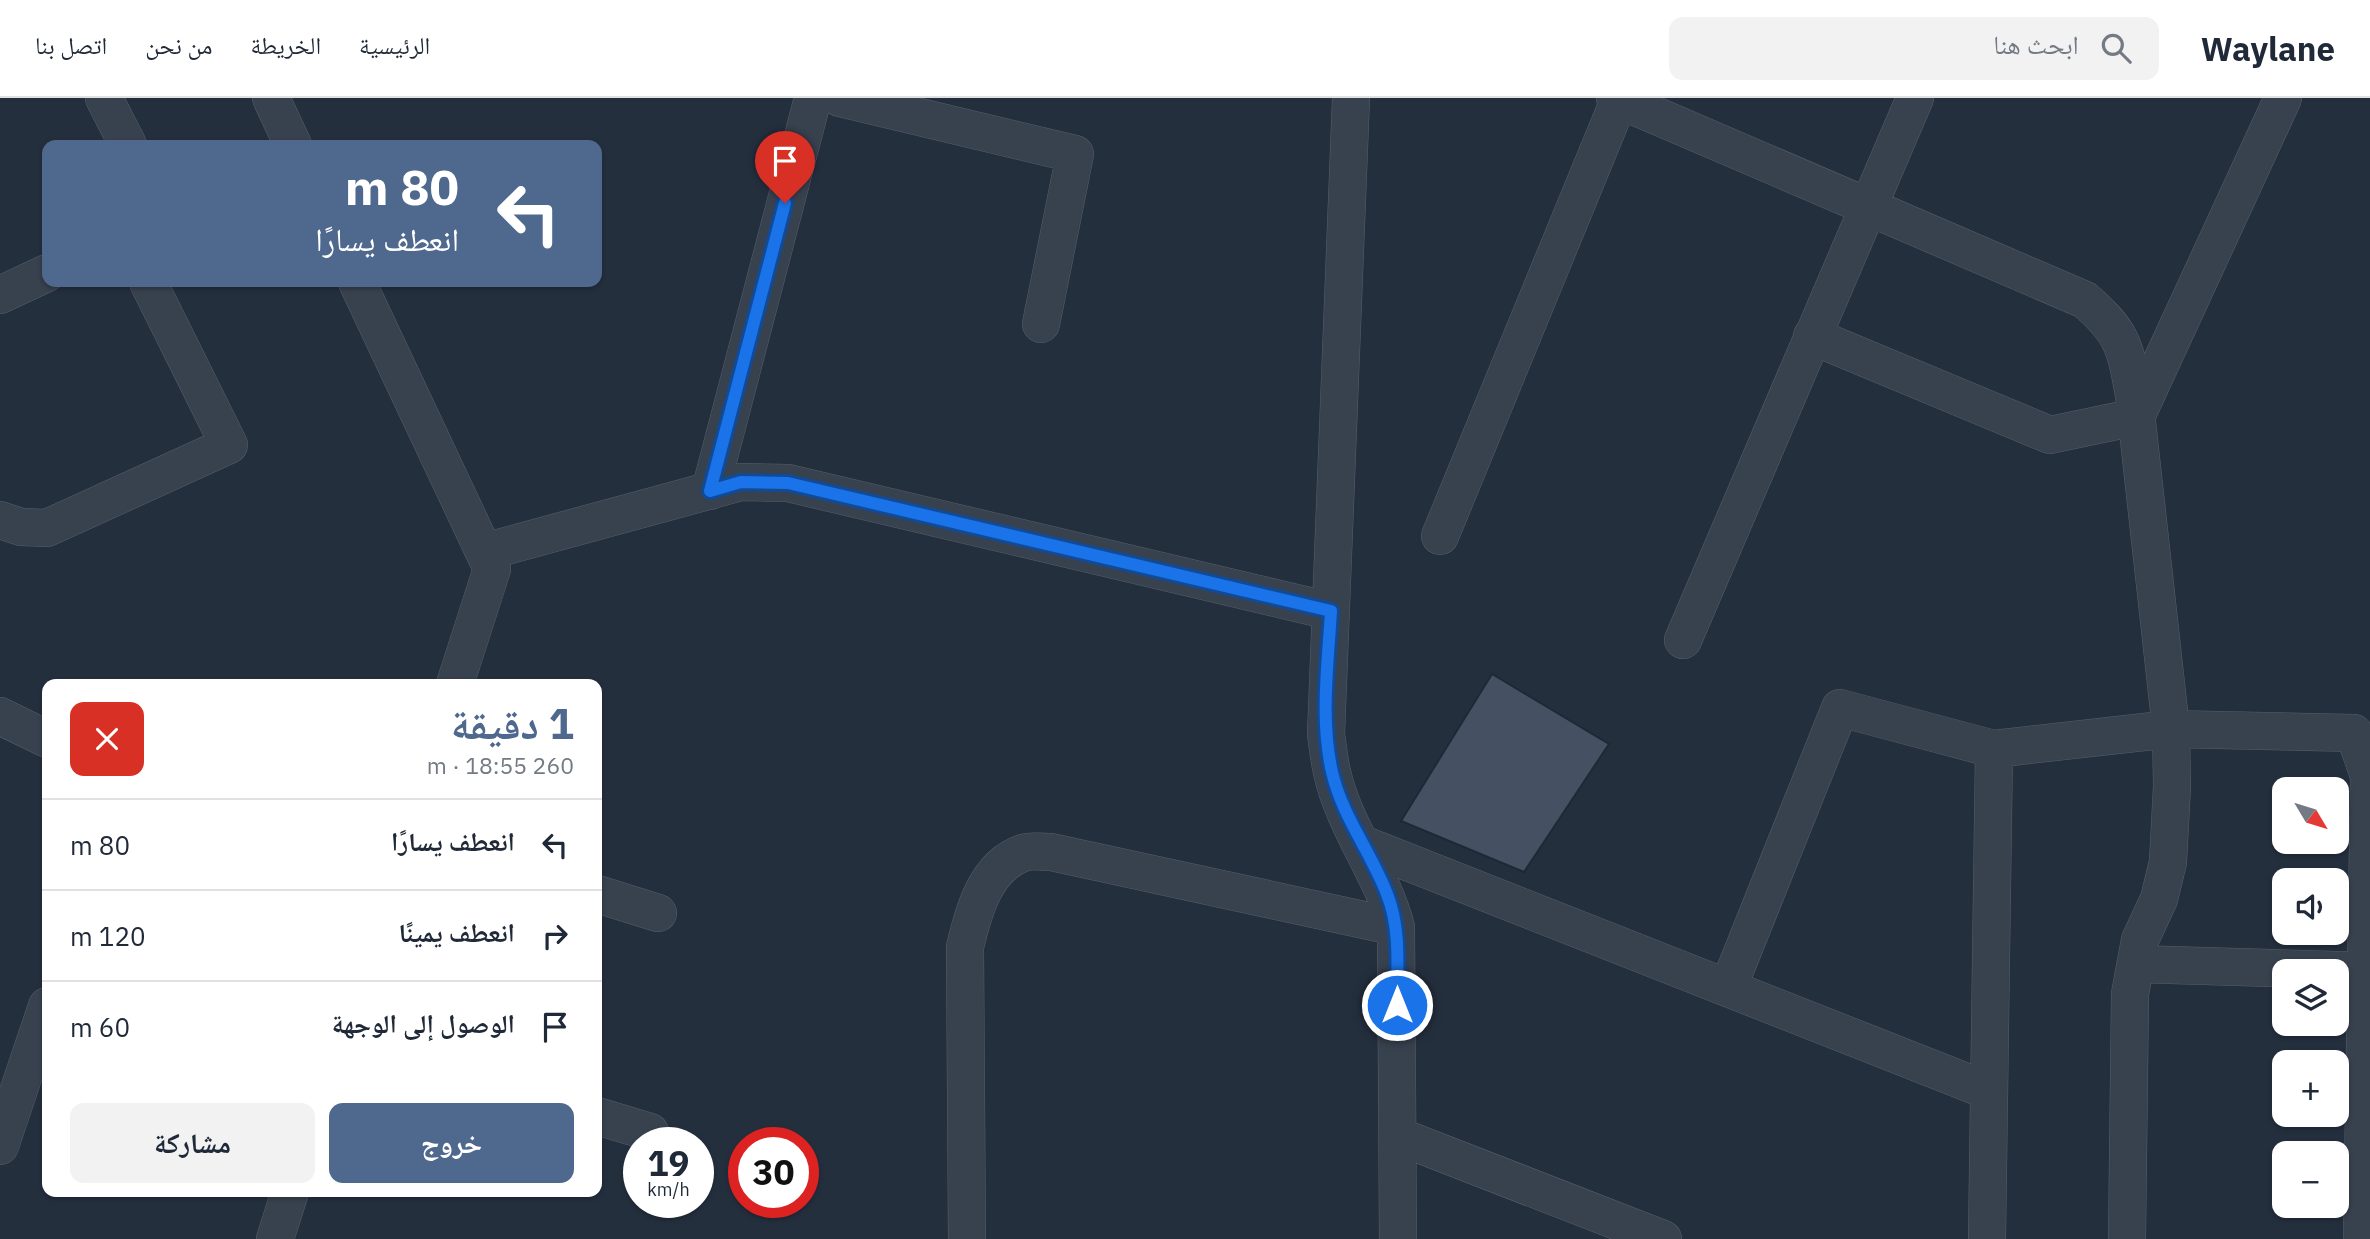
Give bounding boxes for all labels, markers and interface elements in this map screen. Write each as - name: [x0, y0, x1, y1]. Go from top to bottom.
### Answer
- search box: [1669, 17, 2159, 80]
- text: ابحث هنا: [1993, 27, 2079, 61]
- text: Waylane: [2201, 27, 2335, 70]
- text: اتصل بنا: [35, 29, 107, 61]
- text: من نحن: [145, 29, 212, 61]
- text: الخريطة: [250, 29, 321, 61]
- text: الرئيسية: [359, 29, 430, 61]
- icon: search: [2097, 29, 2135, 67]
- pin: [755, 131, 815, 203]
- icon: arrive: [766, 142, 804, 180]
- text: 80 m: [345, 155, 459, 218]
- icon: left: [483, 168, 574, 259]
- text: انعطف يسارًا: [315, 218, 459, 260]
- text: 1 دقيقة: [451, 696, 574, 751]
- button: close: [70, 702, 144, 776]
- text: 260 m · 18:55: [427, 750, 574, 780]
- north arrow: [2272, 777, 2348, 854]
- map controls: [2272, 777, 2349, 1218]
- text: انعطف يسارًا: [391, 824, 515, 858]
- icon: left: [536, 826, 574, 864]
- text: 80 m: [70, 828, 130, 862]
- button: sound: [2272, 868, 2349, 945]
- text: انعطف يمينًا: [399, 915, 515, 949]
- icon: right: [536, 917, 574, 955]
- text: 120 m: [70, 919, 146, 953]
- button: layers: [2272, 959, 2349, 1036]
- position arrow: [1360, 968, 1434, 1042]
- text: الوصول إلى الوجهة: [332, 1006, 515, 1040]
- icon: arrive: [536, 1008, 574, 1046]
- text: 60 m: [70, 1010, 130, 1044]
- button: +: [2272, 1050, 2349, 1127]
- button: مشاركة: [70, 1103, 315, 1183]
- button: خروج: [329, 1103, 574, 1183]
- speed limit sign: 30: [728, 1127, 819, 1218]
- text: 19: [647, 1140, 690, 1186]
- button: −: [2272, 1141, 2349, 1218]
- text: km/h: [647, 1178, 690, 1201]

